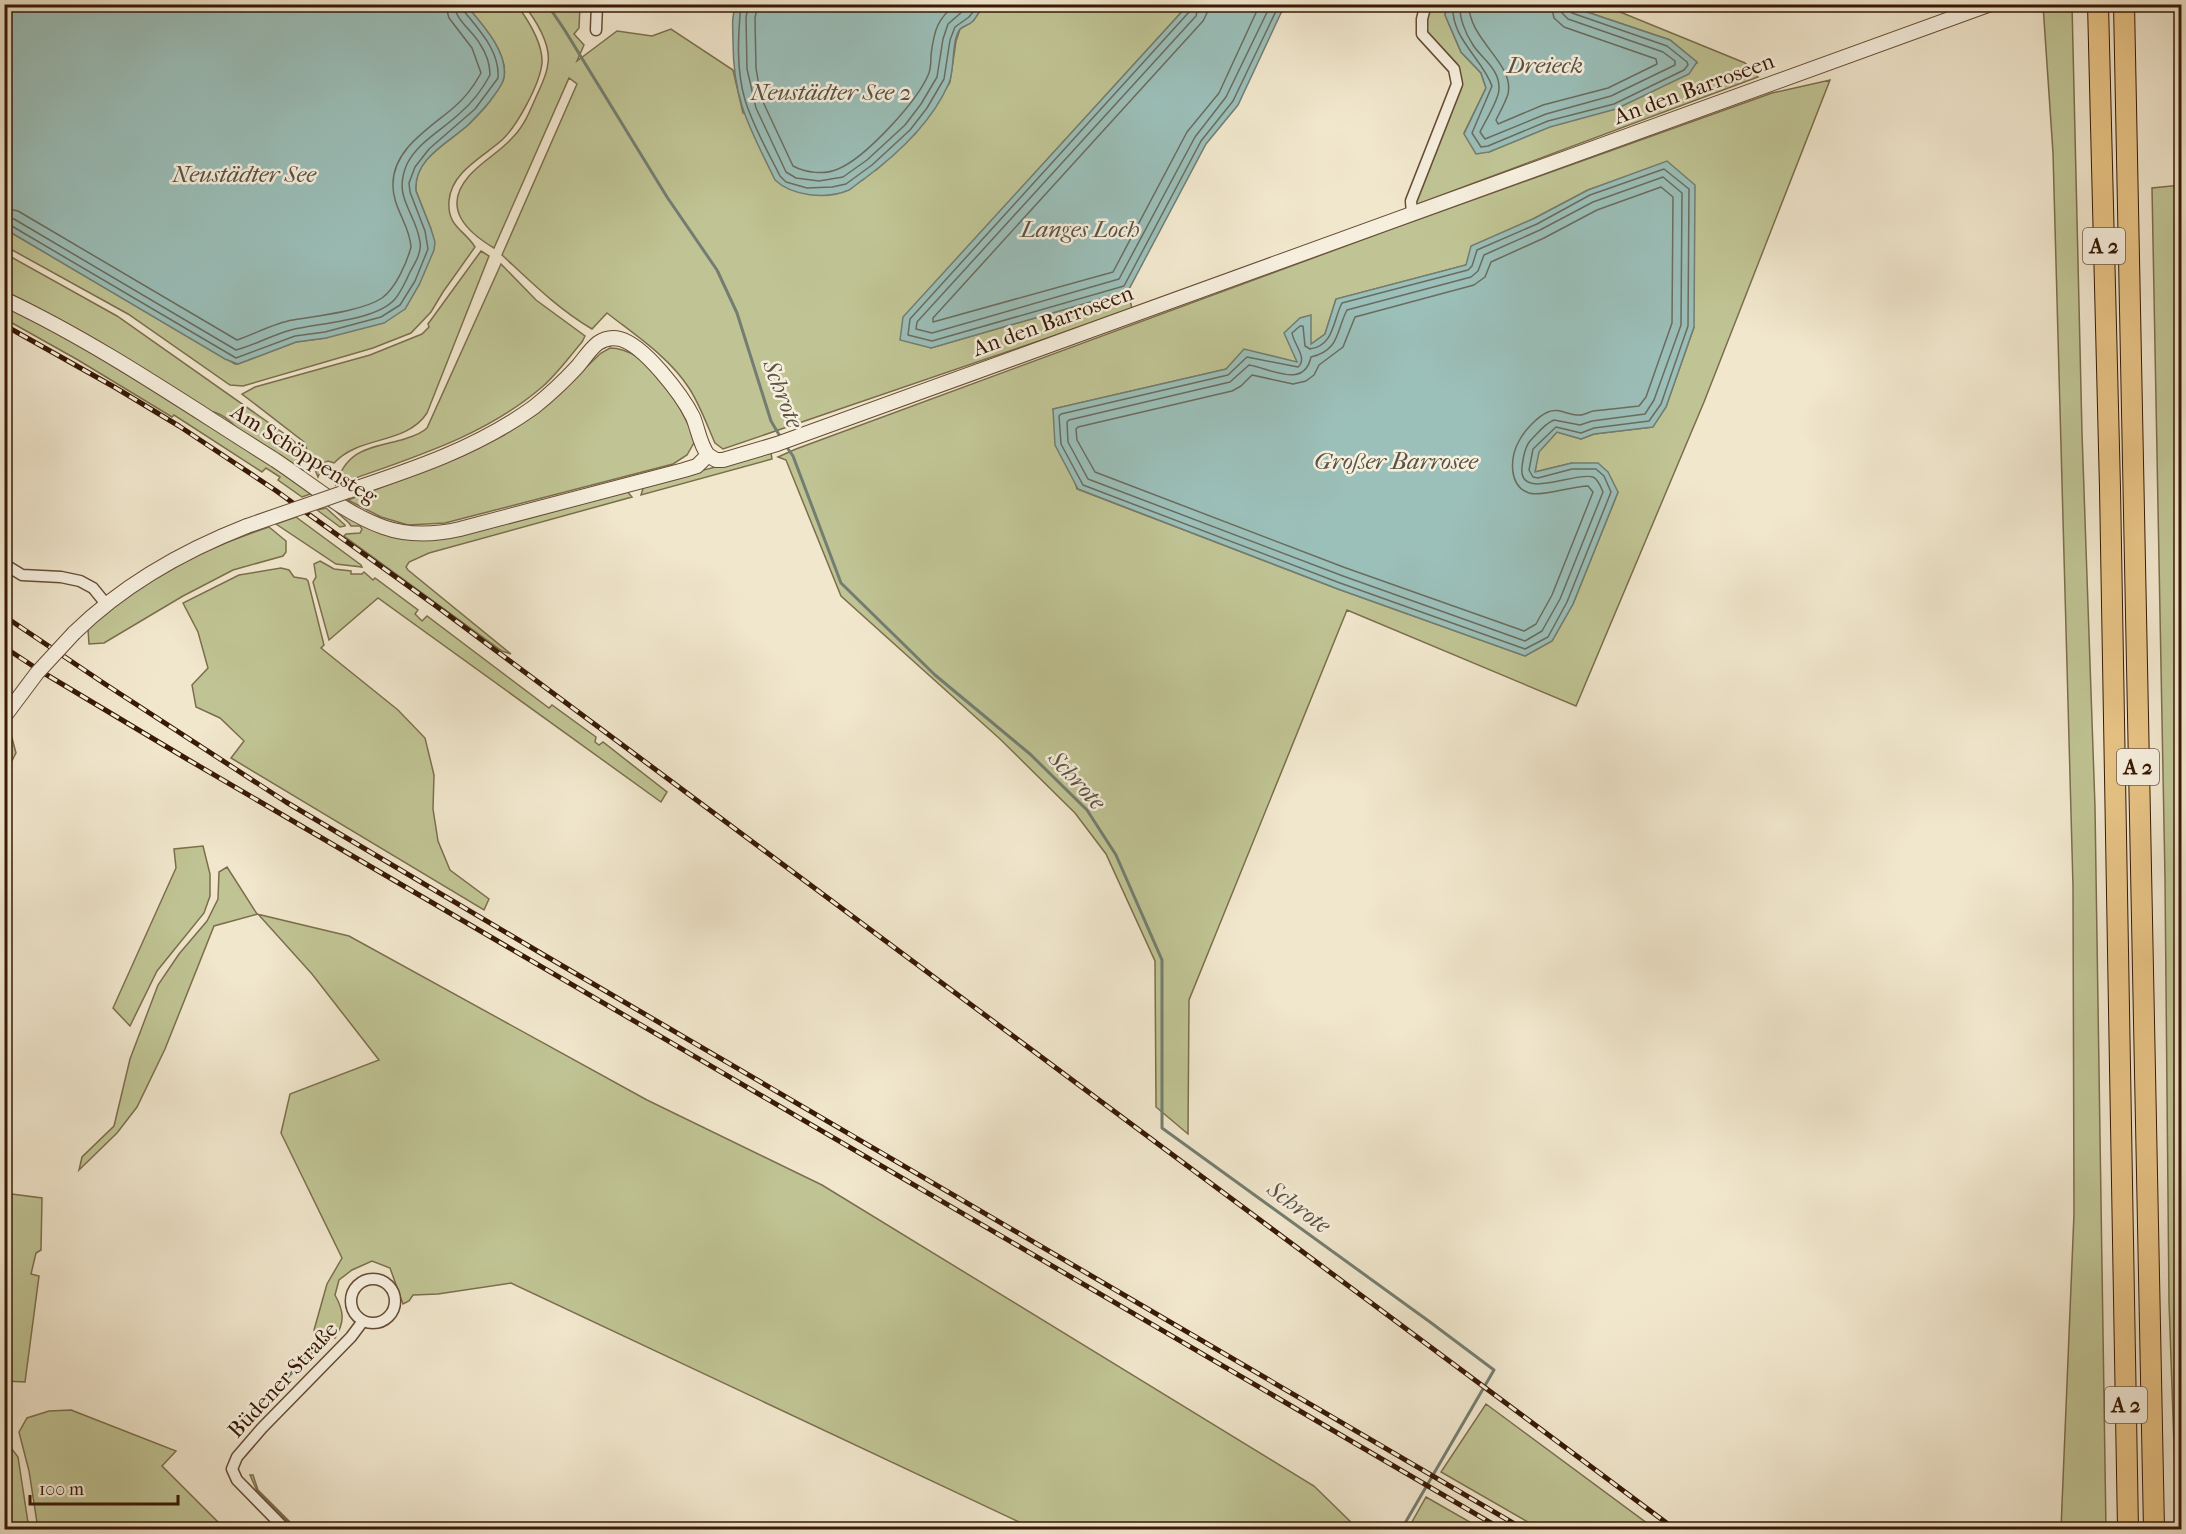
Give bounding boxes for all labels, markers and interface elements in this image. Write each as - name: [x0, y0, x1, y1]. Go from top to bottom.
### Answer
- street label: An den Barroseen: [1609, 48, 1778, 130]
- water label: Dreieck: [1505, 51, 1583, 79]
- water label: Neustädter See 2: [749, 78, 912, 106]
- water label: Neustädter See: [171, 160, 317, 188]
- water label: Langes Loch: [1018, 215, 1140, 243]
- road number: A 2: [2083, 228, 2125, 264]
- street label: An den Barroseen: [968, 280, 1137, 362]
- water label: Schrote: [756, 355, 810, 433]
- street label: Am Schöppensteg: [225, 398, 382, 510]
- water label: Großer Barrosee: [1314, 447, 1479, 475]
- water label: Schrote: [1042, 744, 1112, 817]
- road number: A 2: [2117, 749, 2159, 785]
- water label: Schrote: [1261, 1174, 1337, 1240]
- street label: Büdener Straße: [223, 1317, 343, 1443]
- road number: A 2: [2105, 1387, 2147, 1423]
- scale bar: [30, 1468, 178, 1506]
- text: 100 m: [39, 1479, 84, 1500]

